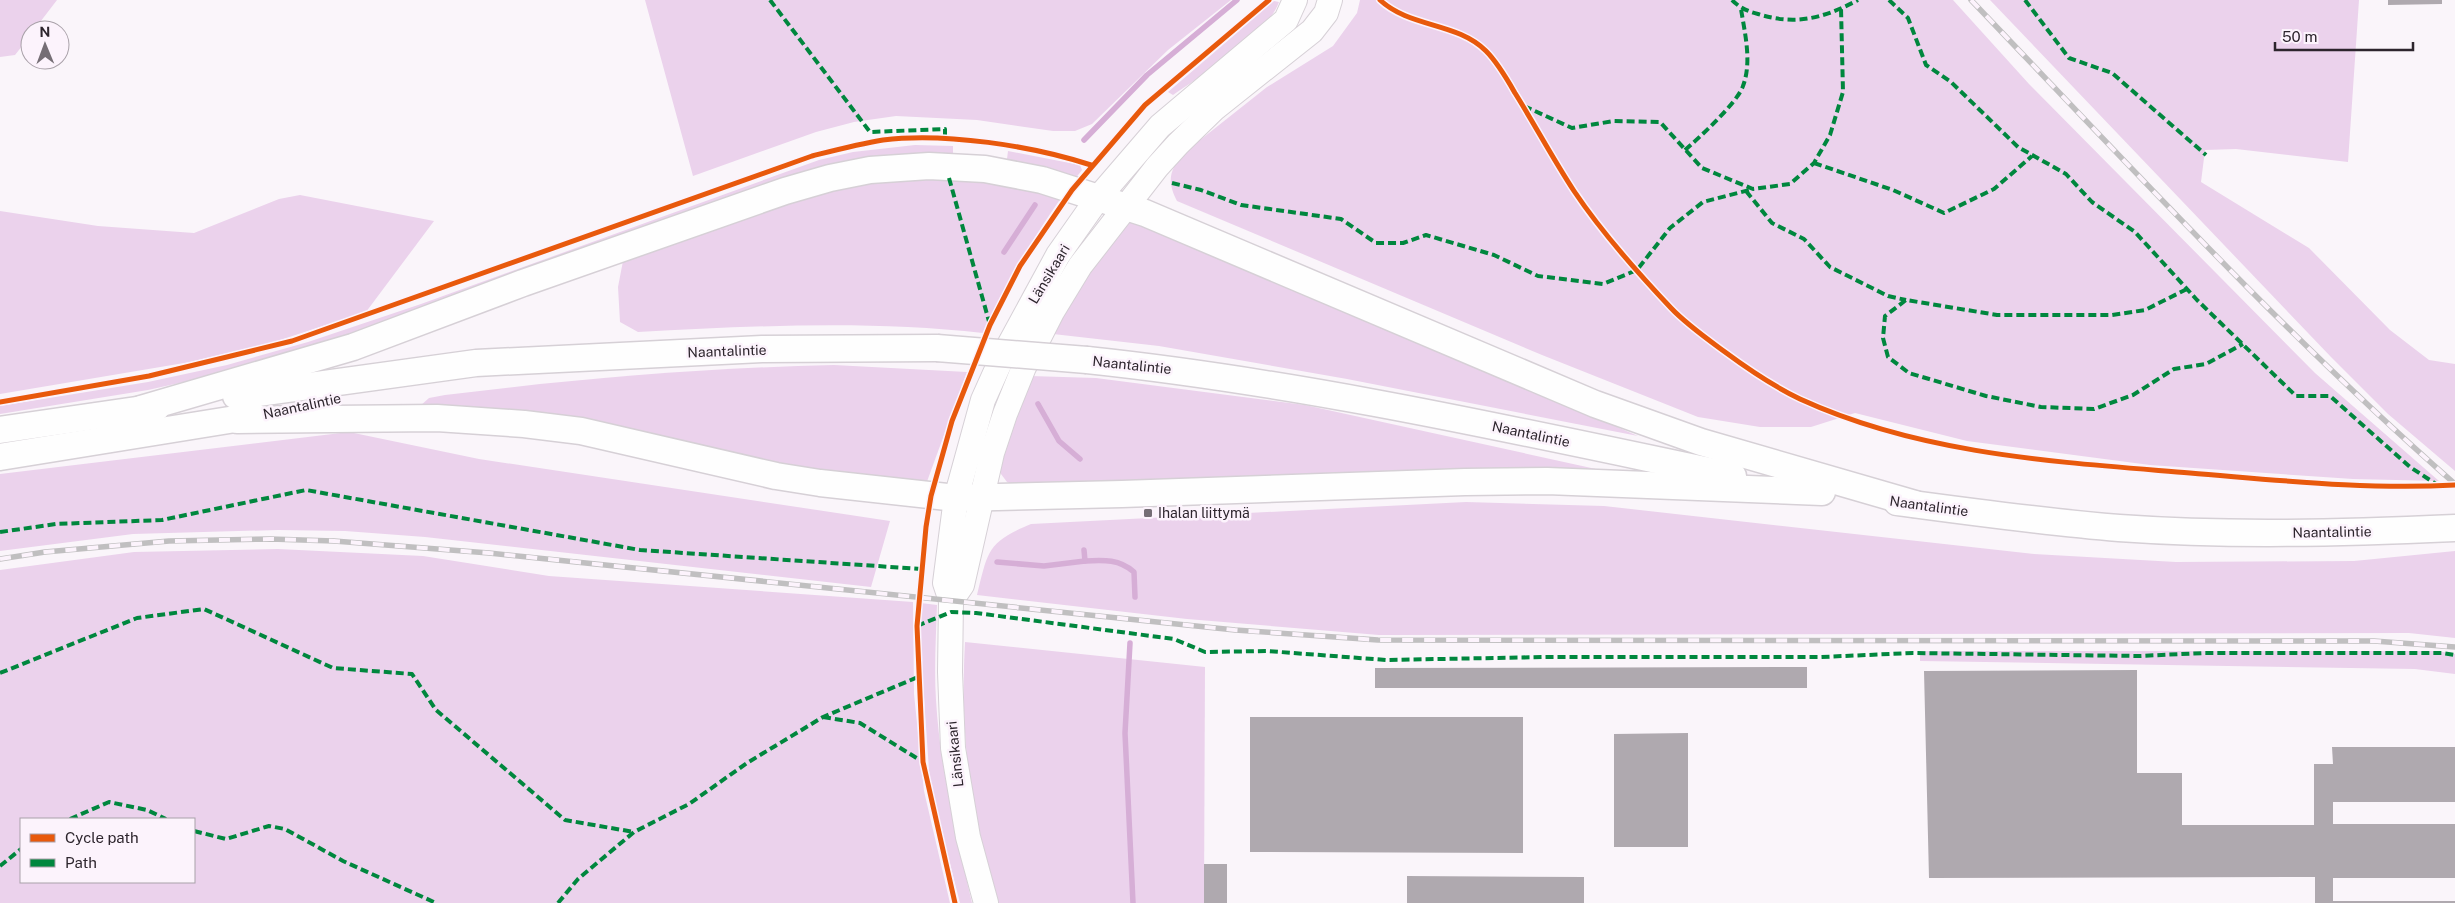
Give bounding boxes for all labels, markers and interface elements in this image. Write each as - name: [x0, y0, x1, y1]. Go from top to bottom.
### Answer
- north arrow: [20, 20, 70, 70]
- scale bar: [2275, 20, 2412, 52]
- text: N: [39, 24, 50, 40]
- text: 50 m: [2282, 28, 2317, 45]
- street label: Länsikaari: [1025, 241, 1073, 307]
- street label: Naantalintie: [687, 342, 767, 360]
- street label: Naantalintie: [1092, 353, 1172, 377]
- street label: Naantalintie: [262, 390, 342, 422]
- street label: Naantalintie: [1491, 418, 1571, 450]
- street label: Naantalintie: [1889, 493, 1969, 519]
- place label: Ihalan liittymä: [1158, 505, 1250, 521]
- marker: Ihalan liittymä: [1142, 507, 1154, 519]
- street label: Naantalintie: [2292, 523, 2372, 541]
- street label: Länsikaari: [944, 720, 966, 788]
- legend: [20, 818, 195, 883]
- text: Cycle path: [65, 829, 139, 846]
- text: Path: [65, 854, 97, 871]

